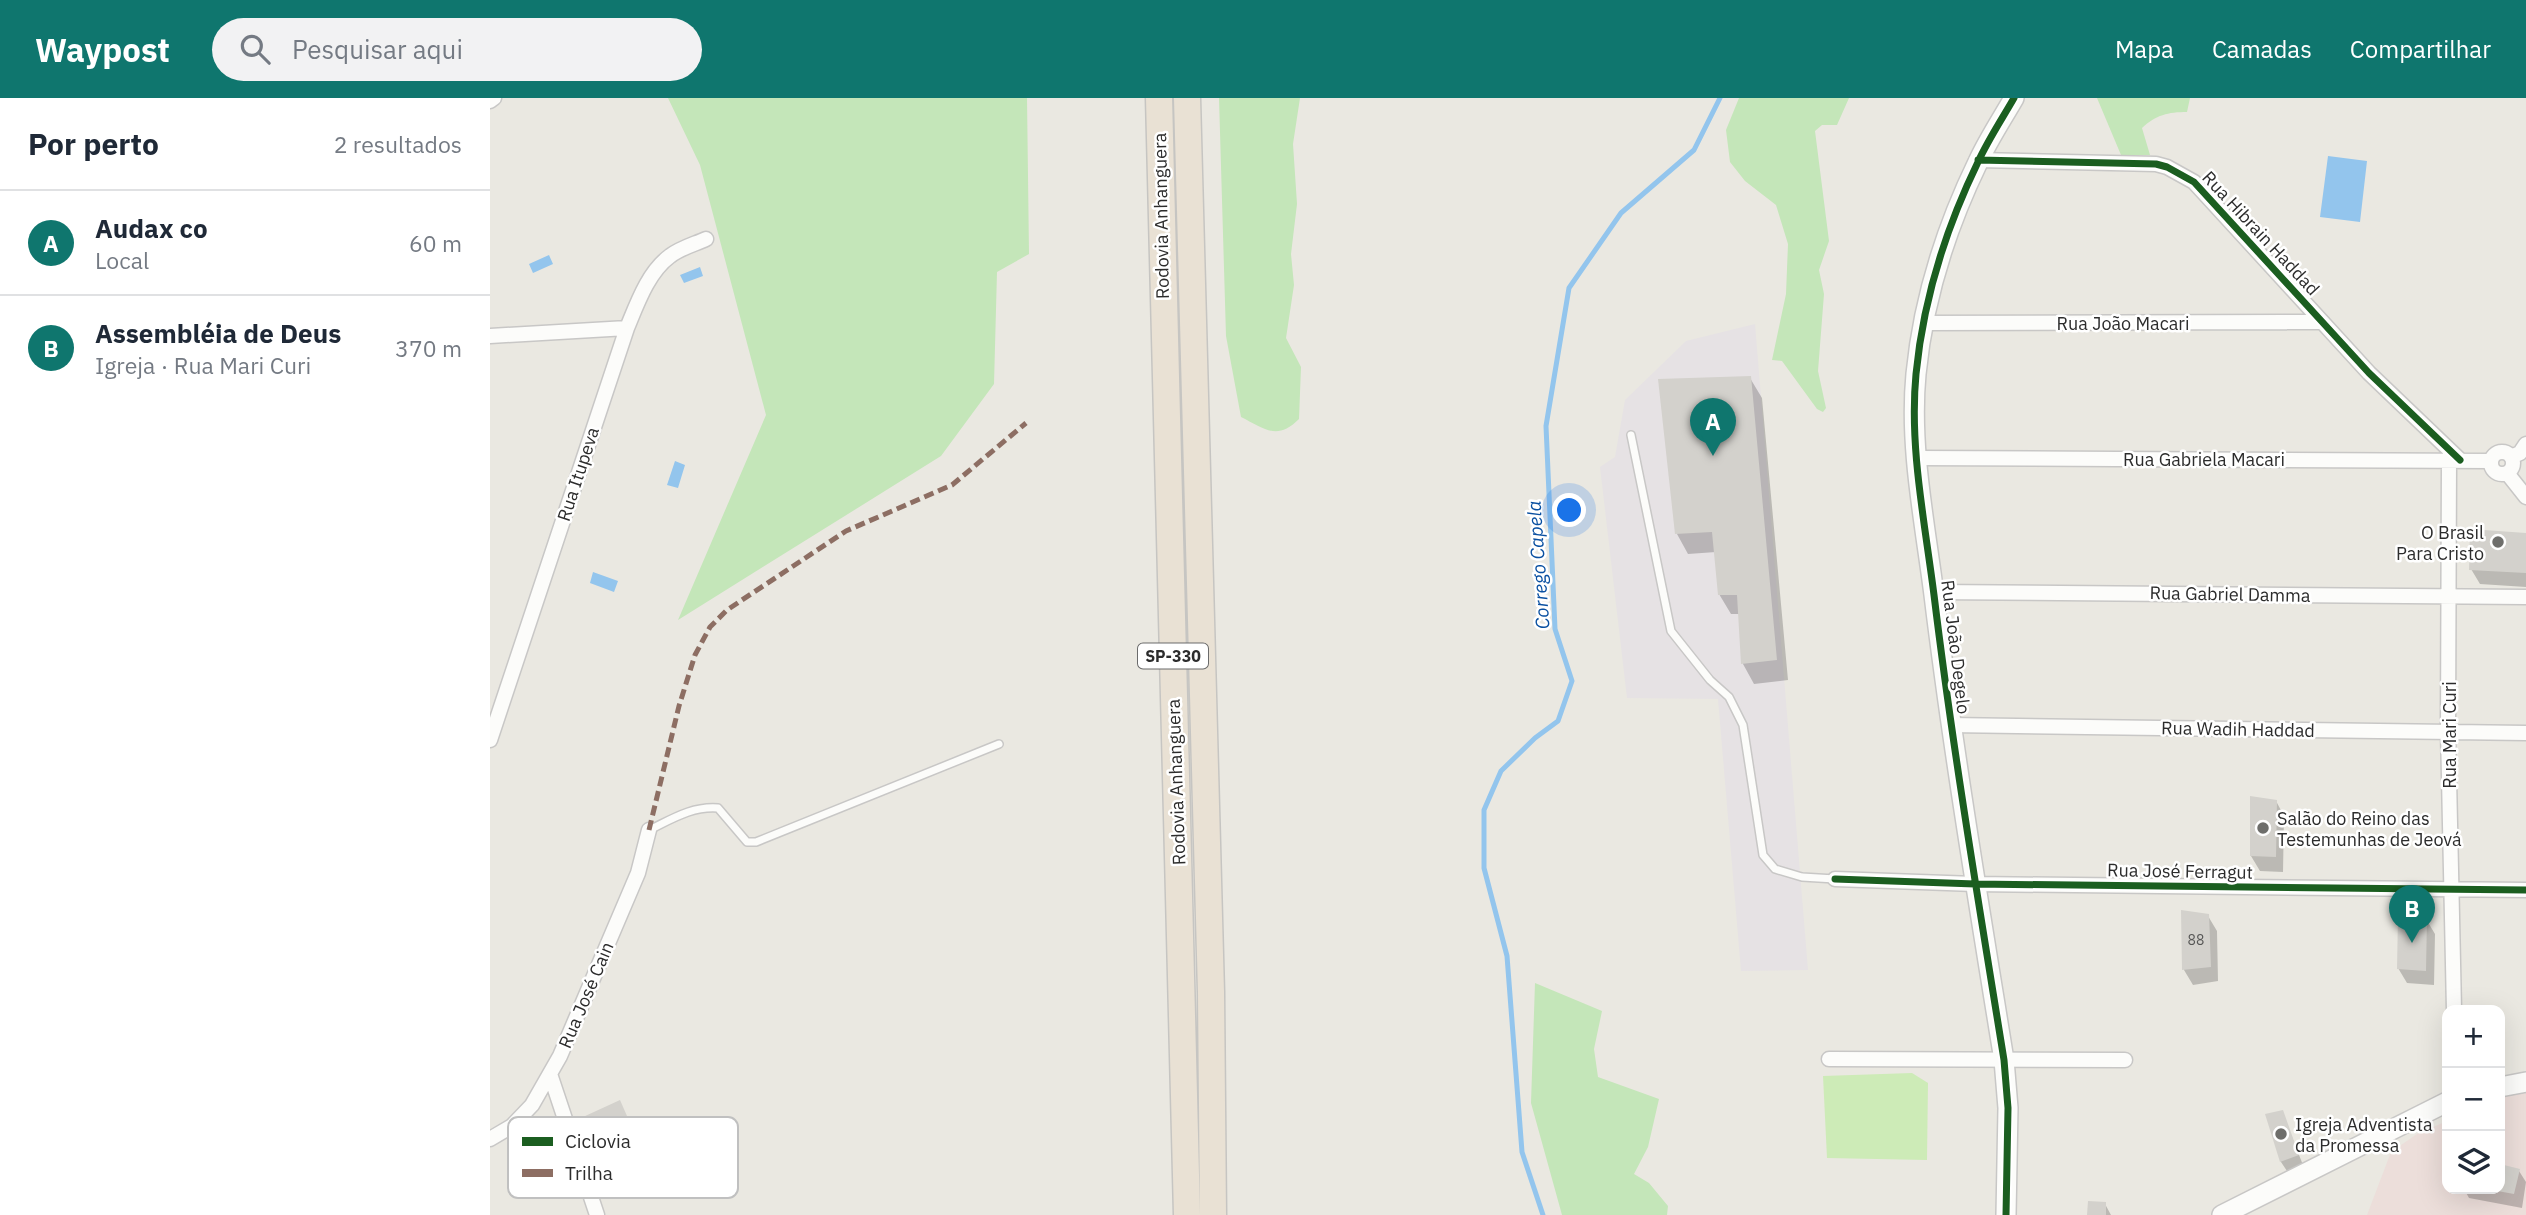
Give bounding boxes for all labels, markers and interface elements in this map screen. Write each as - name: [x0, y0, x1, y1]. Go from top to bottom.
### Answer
- search box: [212, 18, 702, 81]
- text: Waypost: [35, 28, 170, 71]
- icon: search: [236, 30, 274, 68]
- text: Pesquisar aqui: [292, 32, 463, 66]
- text: Mapa: [2115, 33, 2174, 65]
- text: Camadas: [2212, 33, 2312, 65]
- text: Compartilhar: [2350, 33, 2491, 65]
- text: Por perto: [28, 124, 159, 163]
- text: 2 resultados: [334, 129, 462, 159]
- street label: Rodovia Anhanguera: [1148, 132, 1174, 299]
- street label: Rua Hibrain Haddad: [2197, 166, 2325, 300]
- text: Audax co: [95, 211, 208, 245]
- text: A: [43, 228, 59, 258]
- text: 60 m: [409, 228, 462, 258]
- text: Local: [95, 245, 149, 275]
- street label: Rua João Macari: [2057, 312, 2189, 335]
- text: Assembléia de Deus: [95, 316, 341, 350]
- text: B: [43, 333, 59, 363]
- text: 370 m: [395, 333, 462, 363]
- text: Igreja · Rua Mari Curi: [95, 350, 311, 380]
- pin: A: [1690, 398, 1736, 456]
- street label: Rua Itupeva: [552, 424, 604, 524]
- street label: Rua Gabriela Macari: [2123, 448, 2285, 471]
- your location: [1552, 493, 1586, 527]
- water label: Corrego Capela: [1522, 500, 1554, 630]
- place label: O Brasil Para Cristo: [2396, 521, 2484, 565]
- marker: O Brasil Para Cristo: [2490, 534, 2506, 550]
- street label: Rua João Degelo: [1936, 579, 1976, 715]
- street label: Rua Gabriel Damma: [2149, 581, 2311, 607]
- road number: SP-330: [1138, 643, 1208, 668]
- street label: Rua Mari Curi: [2438, 681, 2461, 789]
- street label: Rodovia Anhanguera: [1162, 698, 1190, 866]
- street label: Rua Wadih Haddad: [2161, 716, 2315, 742]
- place label: Salão do Reino das Testemunhas de Jeová: [2277, 807, 2462, 851]
- marker: Salão do Reino das Testemunhas de Jeová: [2255, 820, 2271, 836]
- street label: Rua José Ferragut: [2107, 858, 2253, 884]
- pin: B: [2389, 885, 2435, 943]
- house number: 88: [2188, 931, 2204, 949]
- street label: Rua José Cain: [553, 938, 619, 1052]
- map controls: [2442, 1005, 2505, 1194]
- button: +: [2442, 1005, 2505, 1068]
- button: −: [2442, 1068, 2505, 1131]
- place label: Igreja Adventista da Promessa: [2295, 1113, 2433, 1157]
- legend: [508, 1117, 738, 1198]
- marker: Igreja Adventista da Promessa: [2273, 1126, 2289, 1142]
- text: Ciclovia: [565, 1129, 631, 1153]
- button: layers: [2442, 1131, 2505, 1194]
- text: Trilha: [565, 1161, 613, 1185]

